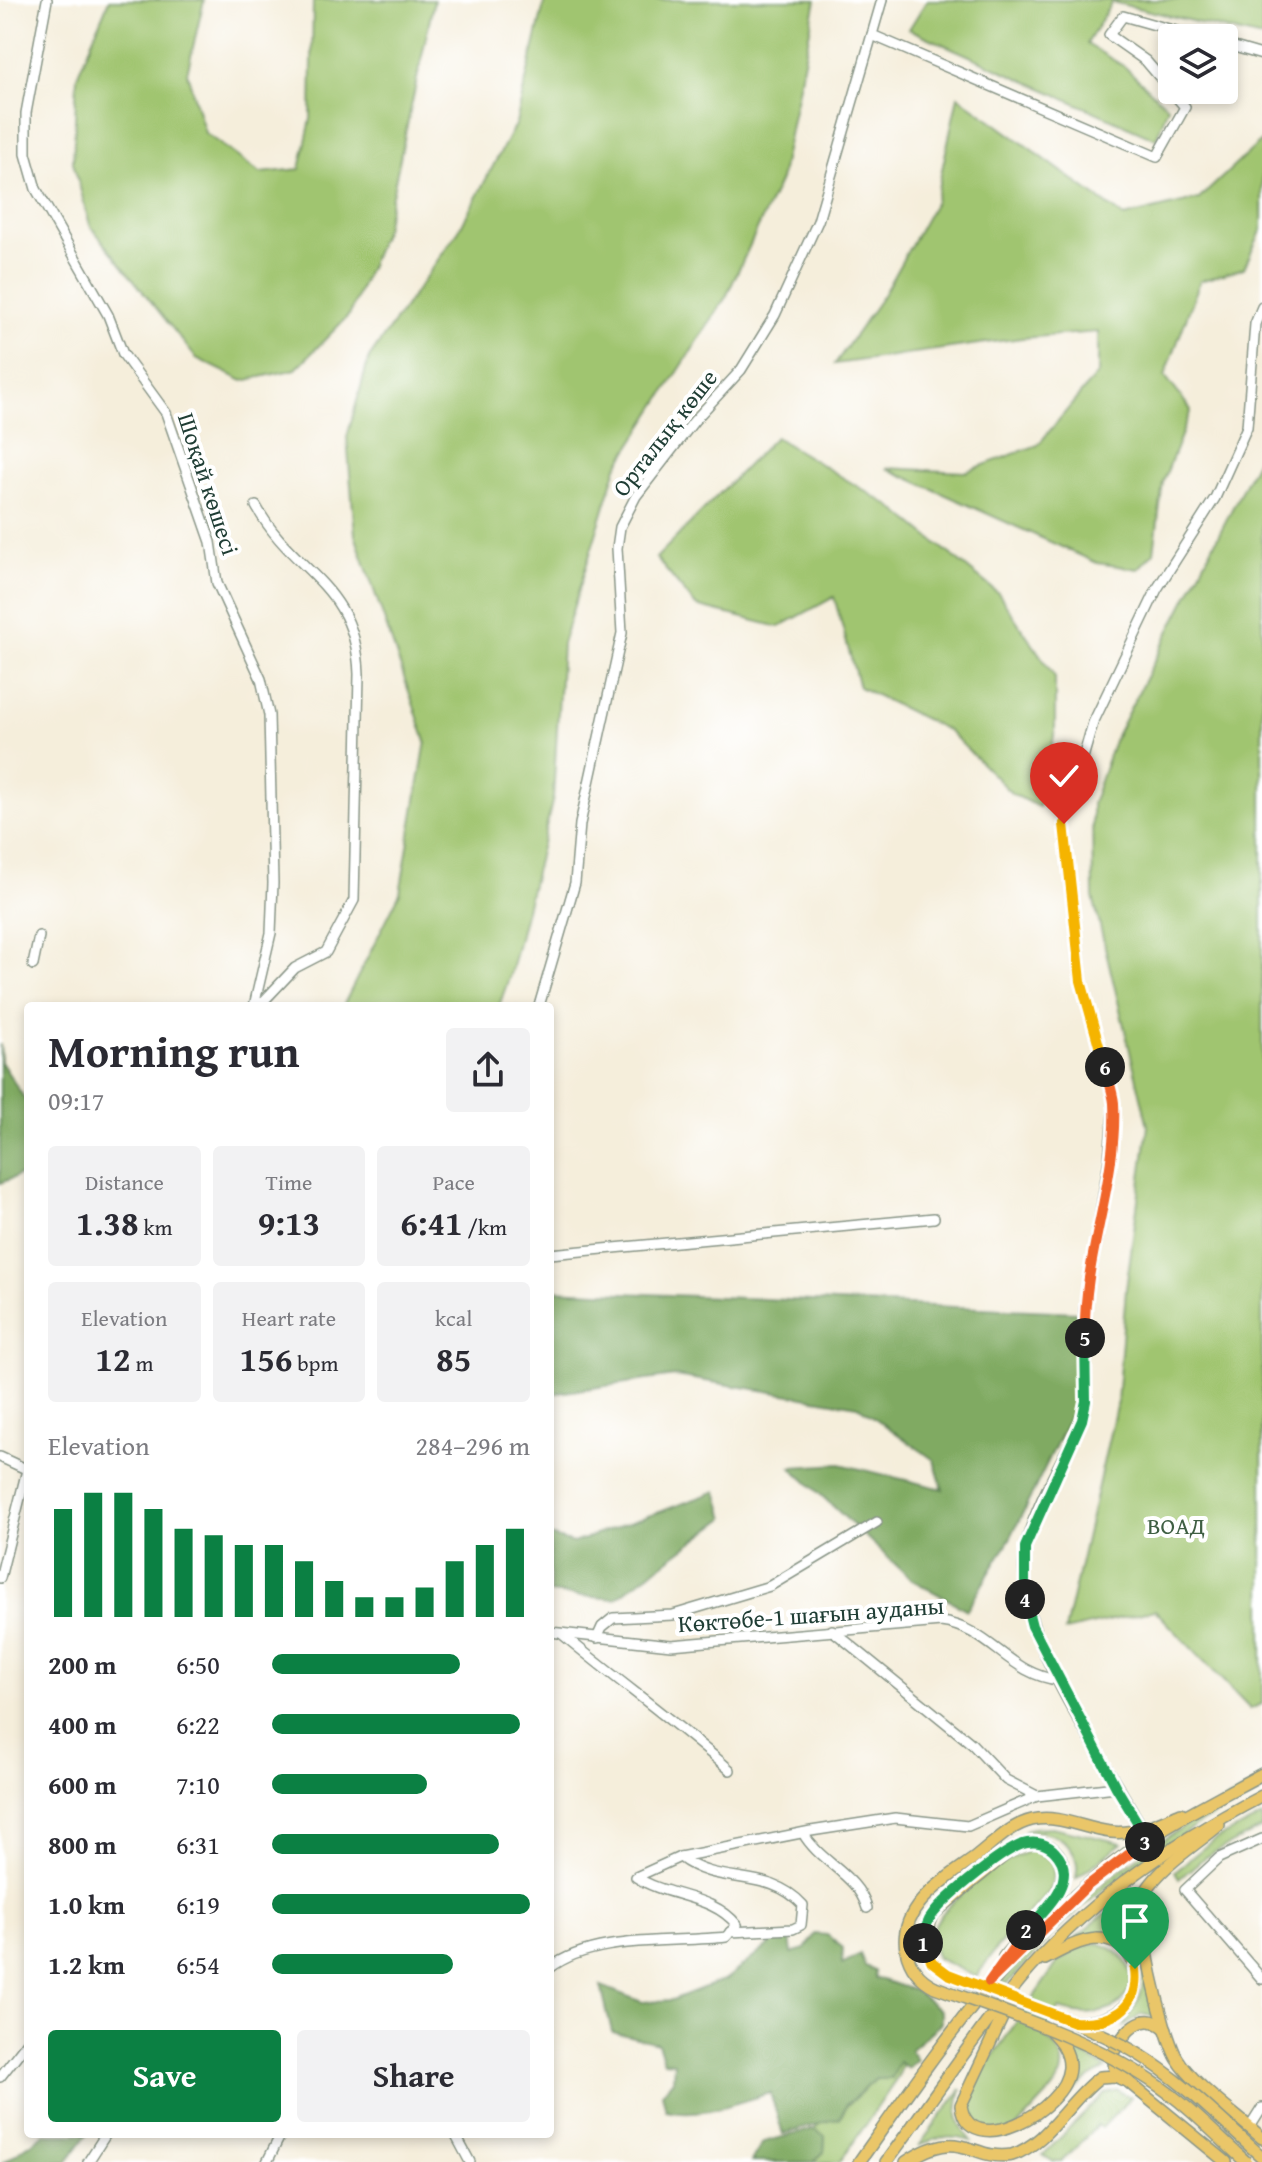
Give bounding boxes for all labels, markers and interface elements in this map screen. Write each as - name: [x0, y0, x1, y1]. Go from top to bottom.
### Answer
- map controls: [1158, 24, 1238, 104]
- button: layers: [1158, 24, 1238, 104]
- street label: Орталық көше: [604, 362, 725, 504]
- street label: Шоқай көшесі: [169, 408, 248, 560]
- pin: [1030, 742, 1098, 824]
- icon: check: [1042, 754, 1086, 798]
- text: Morning run: [48, 1019, 299, 1083]
- button: share: [446, 1028, 530, 1112]
- pin: 6: [1085, 1047, 1125, 1087]
- text: 6: [1099, 1051, 1111, 1083]
- text: 09:17: [48, 1081, 104, 1120]
- text: Distance: [85, 1166, 164, 1198]
- text: Time: [266, 1166, 312, 1198]
- text: Pace: [433, 1166, 475, 1198]
- text: 1.38: [76, 1198, 139, 1247]
- text: 9:13: [258, 1198, 320, 1247]
- text: 6:41: [400, 1198, 463, 1247]
- text: km: [139, 1211, 173, 1243]
- text: /km: [463, 1211, 507, 1243]
- text: Elevation: [81, 1302, 167, 1334]
- text: Heart rate: [242, 1302, 336, 1334]
- text: kcal: [435, 1302, 472, 1334]
- pin: 5: [1065, 1318, 1105, 1358]
- text: 5: [1079, 1322, 1091, 1354]
- text: 12: [95, 1334, 131, 1383]
- text: 156: [240, 1334, 292, 1383]
- text: 85: [436, 1334, 471, 1383]
- text: m: [131, 1347, 153, 1379]
- text: bpm: [292, 1347, 338, 1379]
- text: Elevation: [48, 1426, 150, 1465]
- text: 284–296 m: [416, 1426, 530, 1465]
- park label: ВОАД: [1147, 1508, 1205, 1543]
- pin: 4: [1005, 1579, 1045, 1619]
- text: 4: [1019, 1583, 1031, 1615]
- street label: Көктөбе-1 шағын ауданы: [677, 1588, 945, 1641]
- text: 200 m: [48, 1645, 116, 1684]
- text: 6:50: [176, 1645, 220, 1684]
- text: 400 m: [48, 1705, 116, 1744]
- text: 6:22: [176, 1705, 220, 1744]
- text: 600 m: [48, 1765, 116, 1804]
- text: 7:10: [176, 1765, 220, 1804]
- pin: 3: [1125, 1822, 1165, 1862]
- text: 800 m: [48, 1825, 116, 1864]
- text: 6:31: [176, 1825, 220, 1864]
- text: 3: [1139, 1826, 1151, 1858]
- text: 1.0 km: [48, 1885, 125, 1924]
- text: 6:19: [176, 1885, 220, 1924]
- pin: [1101, 1887, 1169, 1969]
- icon: arrive: [1113, 1899, 1157, 1943]
- pin: 2: [1006, 1910, 1046, 1950]
- text: 2: [1020, 1914, 1032, 1946]
- pin: 1: [903, 1923, 943, 1963]
- text: 1: [917, 1927, 929, 1959]
- text: 1.2 km: [48, 1945, 125, 1984]
- text: 6:54: [176, 1945, 220, 1984]
- button: Save: [48, 2030, 281, 2122]
- button: Share: [297, 2030, 530, 2122]

